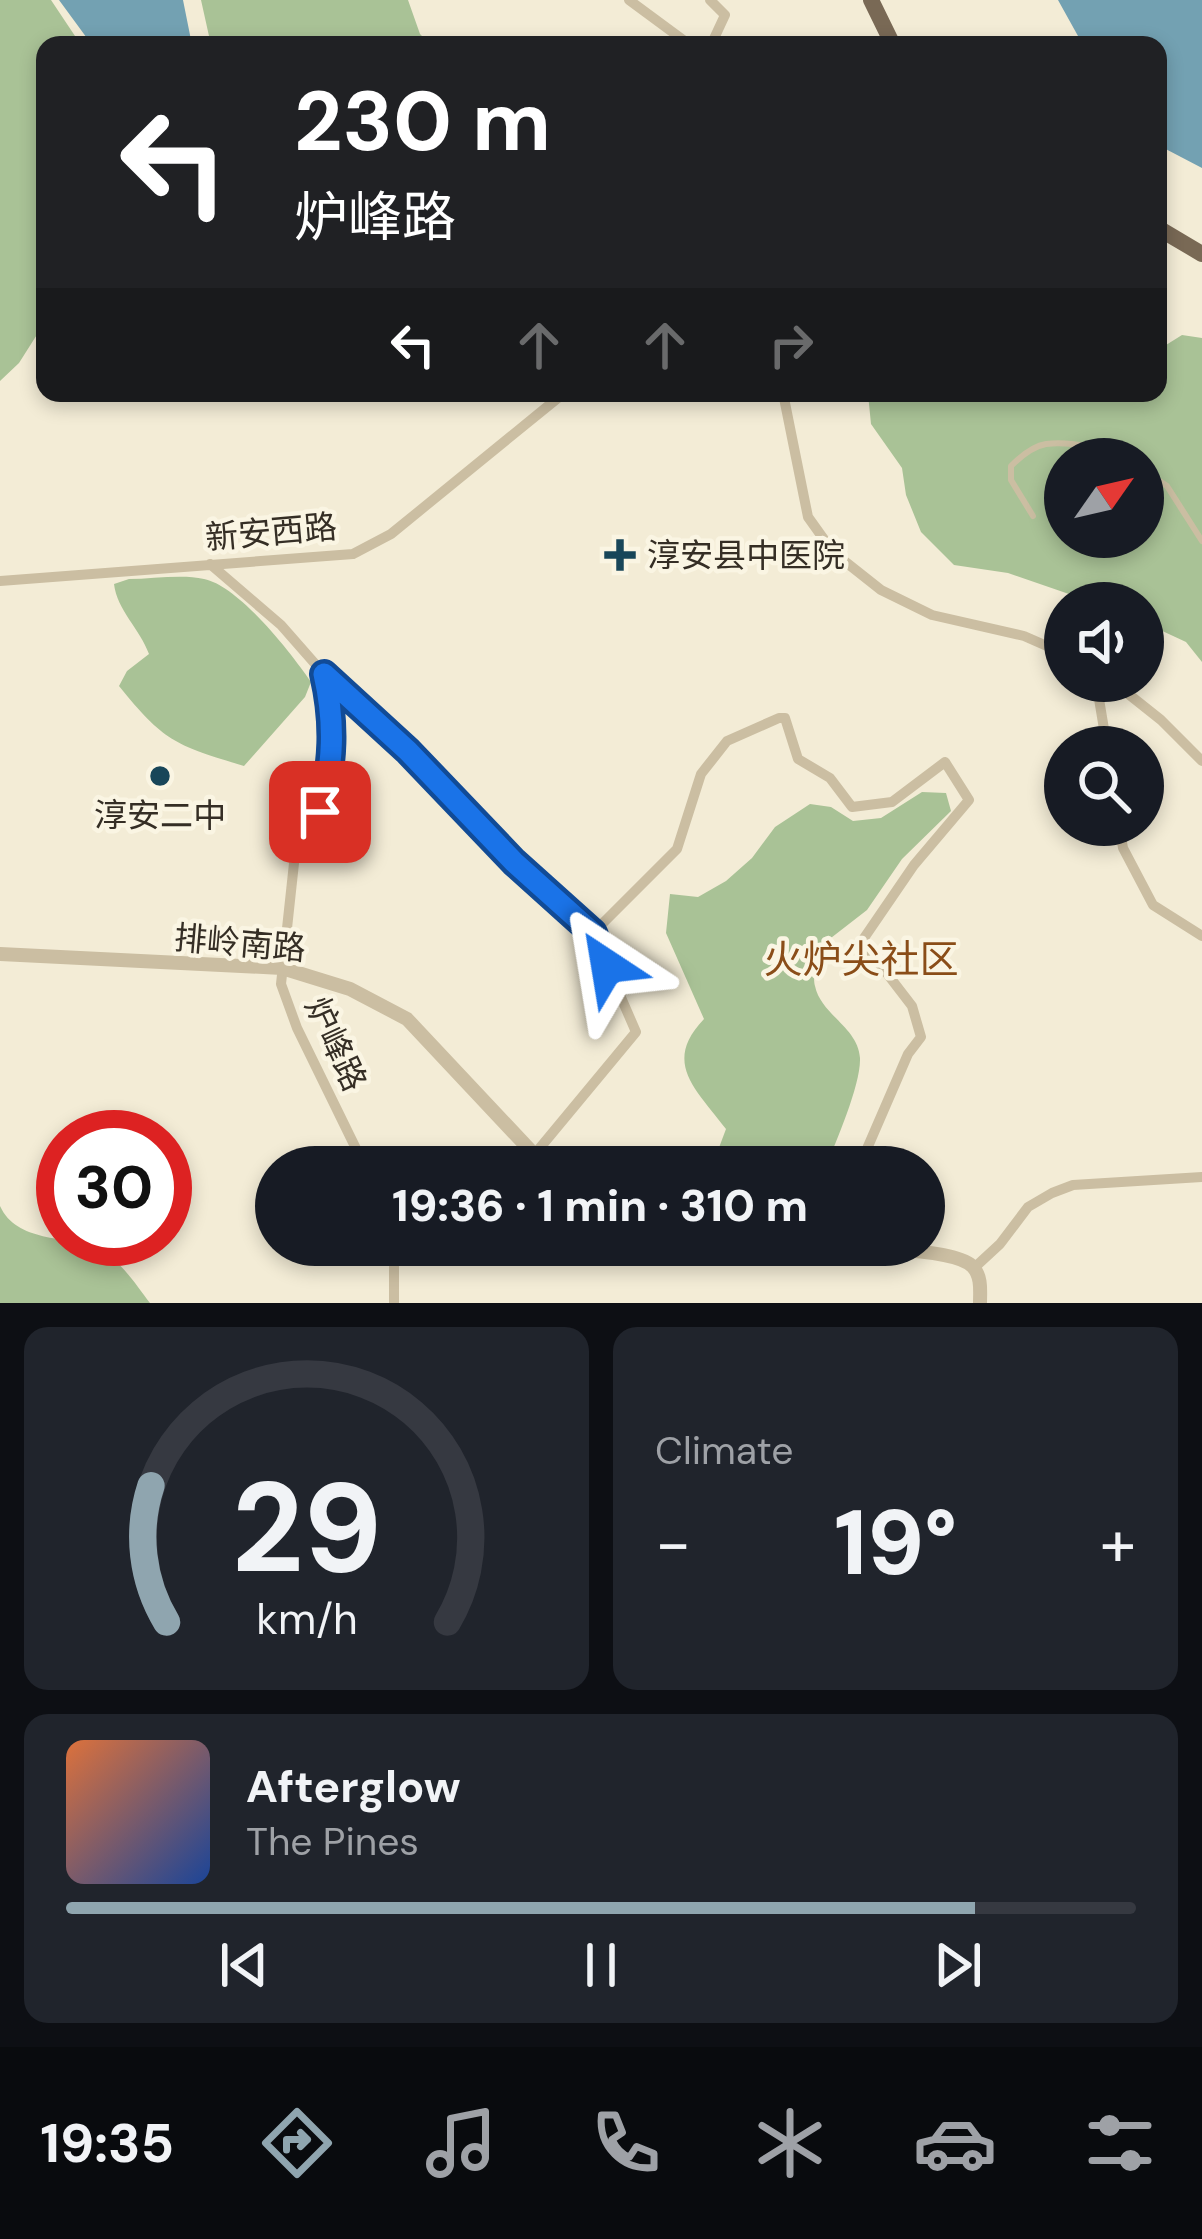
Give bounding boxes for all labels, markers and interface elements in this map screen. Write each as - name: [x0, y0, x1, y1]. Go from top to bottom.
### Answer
- text: 230 m: [294, 67, 551, 176]
- icon: left: [96, 84, 252, 240]
- text: 炉峰路: [294, 182, 456, 253]
- icon: left: [380, 312, 446, 378]
- icon: ahead: [506, 312, 572, 378]
- icon: ahead: [632, 312, 698, 378]
- icon: right: [758, 312, 824, 378]
- north arrow: [1044, 438, 1164, 558]
- map controls: [1044, 438, 1164, 846]
- street label: 新安西路: [203, 505, 339, 559]
- place label: 淳安县中医院: [647, 534, 845, 577]
- marker: 淳安县中医院: [604, 539, 636, 571]
- button: sound: [1044, 582, 1164, 702]
- button: search: [1044, 726, 1164, 846]
- pin: [269, 761, 371, 863]
- marker: 淳安二中: [147, 763, 173, 789]
- icon: arrive: [287, 779, 353, 845]
- place label: 淳安二中: [94, 794, 226, 837]
- position arrow: [544, 903, 670, 1029]
- street label: 排岭南路: [172, 916, 308, 970]
- district label: 火炉尖社区: [763, 934, 959, 985]
- street label: 炉峰路: [296, 990, 376, 1098]
- speed limit sign: 30: [36, 1110, 192, 1266]
- text: 19:36 · 1 min · 310 m: [392, 1176, 808, 1235]
- text: Climate: [655, 1425, 793, 1476]
- text: 29: [231, 1447, 382, 1610]
- text: 19°: [834, 1485, 957, 1602]
- text: −: [655, 1501, 691, 1586]
- text: +: [1100, 1501, 1136, 1586]
- text: km/h: [256, 1590, 357, 1646]
- text: Afterglow: [246, 1757, 461, 1816]
- text: The Pines: [246, 1816, 419, 1867]
- icon: previous: [211, 1932, 277, 1998]
- icon: pause: [568, 1932, 634, 1998]
- icon: next: [925, 1932, 991, 1998]
- icon: directions: [255, 2101, 339, 2185]
- icon: music: [419, 2101, 503, 2185]
- icon: phone: [584, 2101, 668, 2185]
- icon: climate: [748, 2101, 832, 2185]
- icon: car: [913, 2101, 997, 2185]
- icon: filters: [1078, 2101, 1162, 2185]
- text: 19:35: [40, 2108, 174, 2179]

